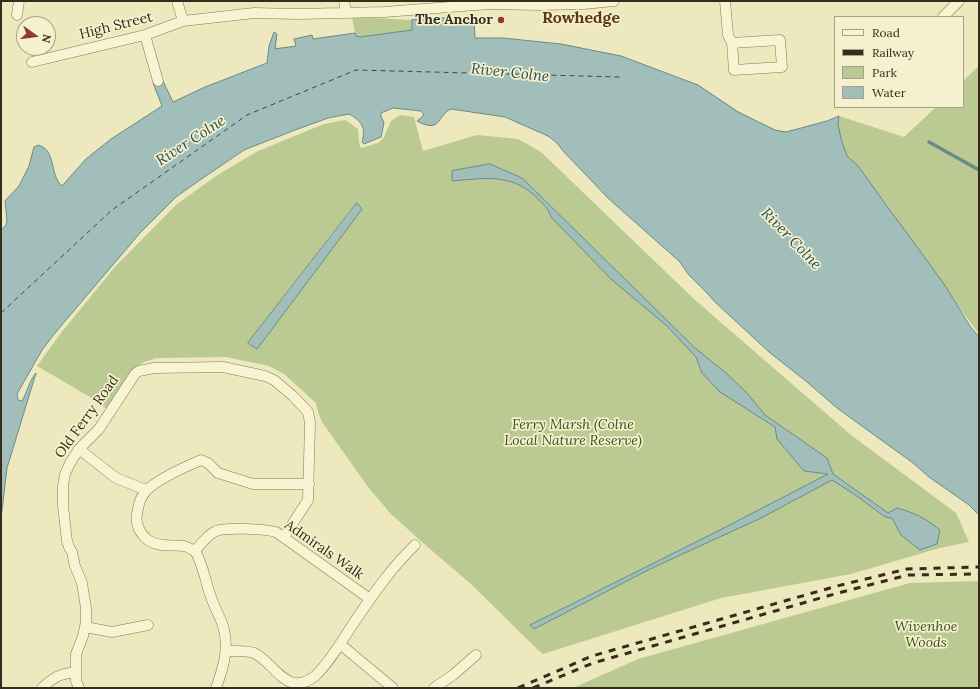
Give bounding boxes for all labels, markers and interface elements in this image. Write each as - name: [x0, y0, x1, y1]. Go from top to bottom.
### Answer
- district label: Rowhedge: [542, 8, 620, 28]
- street label: High Street: [78, 9, 154, 43]
- place label: The Anchor: [415, 12, 493, 28]
- marker: The Anchor: [496, 15, 506, 25]
- north arrow: [16, 16, 56, 56]
- legend: [834, 16, 964, 108]
- text: Road: [872, 25, 900, 40]
- text: N: [39, 33, 54, 44]
- text: Railway: [872, 45, 914, 60]
- water label: River Colne: [470, 60, 550, 86]
- text: Park: [872, 65, 897, 80]
- text: Water: [872, 85, 906, 100]
- water label: River Colne: [153, 112, 229, 170]
- water label: River Colne: [757, 204, 825, 274]
- street label: Old Ferry Road: [51, 372, 123, 462]
- park label: Ferry Marsh (Colne Local Nature Reserve): [504, 417, 642, 450]
- street label: Admirals Walk: [281, 517, 367, 583]
- park label: Wivenhoe Woods: [895, 619, 957, 652]

